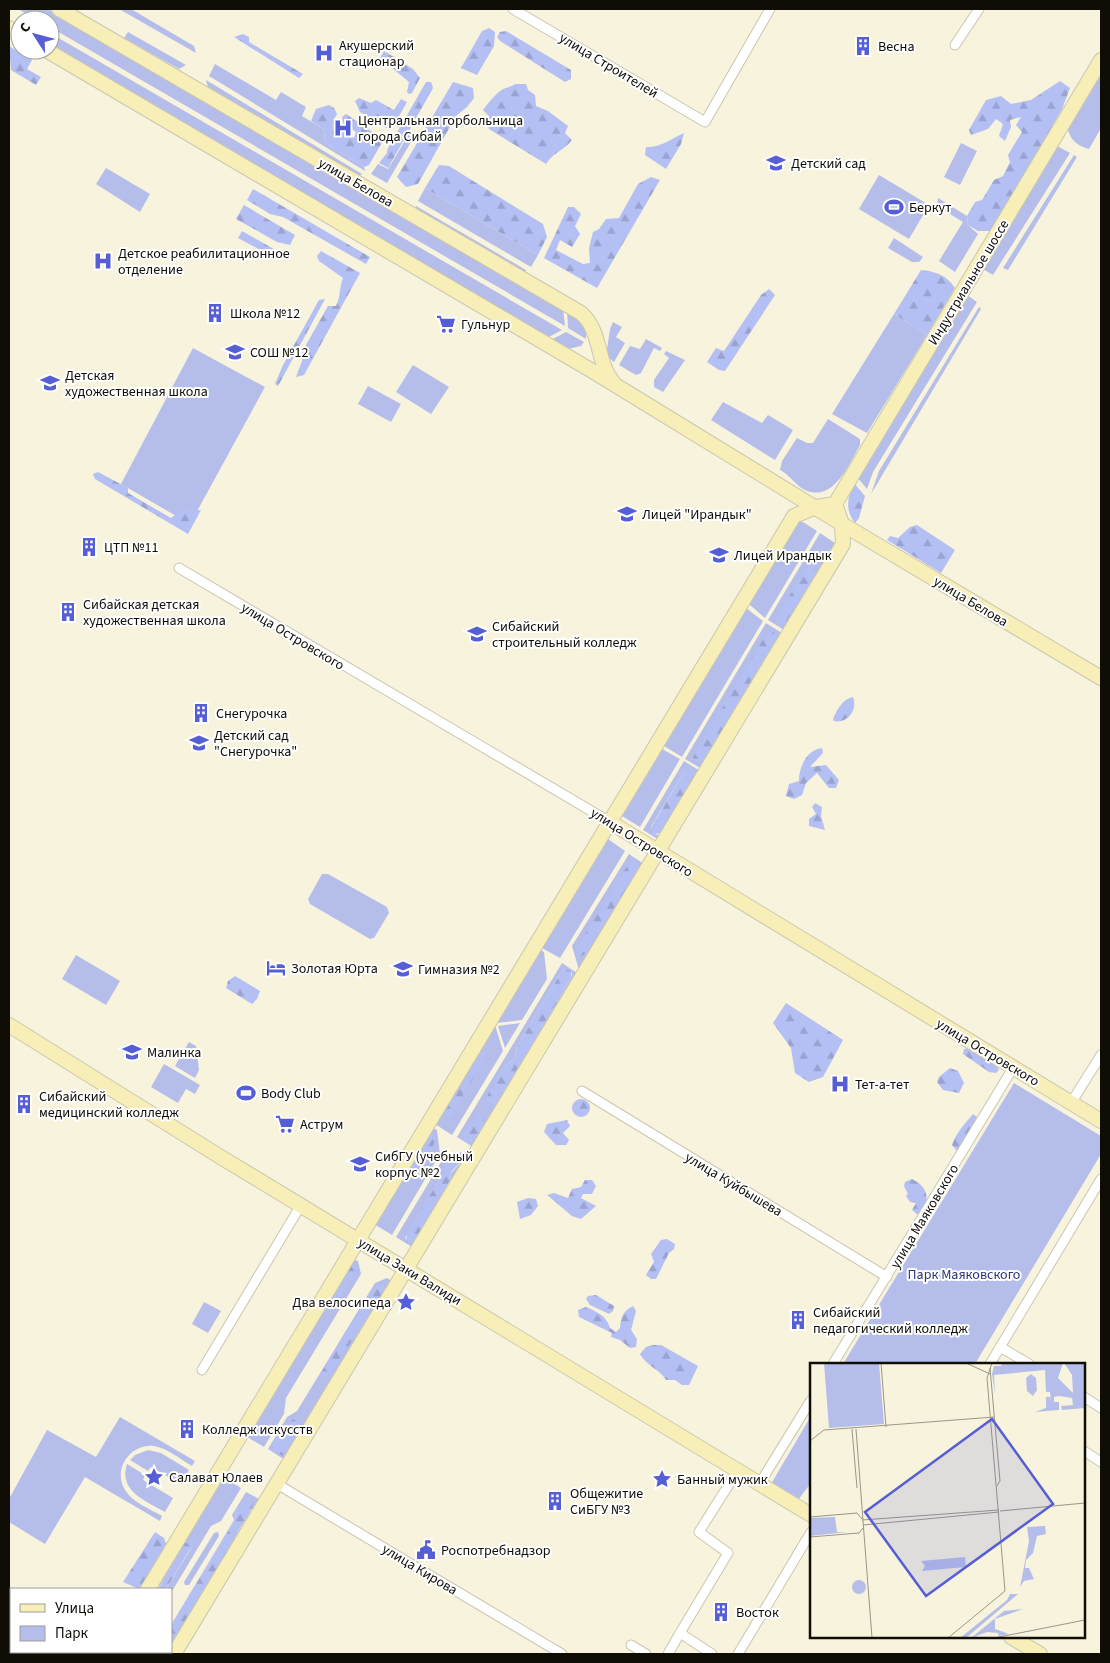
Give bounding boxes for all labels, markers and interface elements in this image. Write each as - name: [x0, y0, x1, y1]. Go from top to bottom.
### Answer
- north arrow: [10, 10, 60, 60]
- text: С: [15, 19, 36, 37]
- street label: улица Строителей: [555, 28, 662, 103]
- building icon: Весна: [852, 35, 874, 57]
- place label: Акушерский стационар: [339, 36, 414, 72]
- place label: Весна: [878, 37, 914, 57]
- hospital icon: Акушерский стационар: [313, 42, 335, 64]
- place label: Центральная горбольница города Сибай: [358, 111, 523, 147]
- hospital icon: Центральная горбольница города Сибай: [332, 117, 354, 139]
- school or university icon: Детский сад: [765, 152, 787, 174]
- street label: улица Белова: [314, 153, 397, 212]
- place label: Детский сад: [791, 154, 866, 174]
- sports icon: Беркут: [883, 196, 905, 218]
- place label: Беркут: [909, 198, 952, 218]
- street label: Индустриальное шоссе: [923, 216, 1014, 349]
- place label: Детское реабилитационное отделение: [118, 244, 290, 280]
- hospital icon: Детское реабилитационное отделение: [92, 250, 114, 272]
- building icon: Школа №12: [204, 302, 226, 324]
- place label: Школа №12: [230, 304, 300, 324]
- supermarket icon: Гульнур: [435, 313, 457, 335]
- place label: Гульнур: [461, 315, 510, 335]
- school or university icon: СОШ №12: [224, 341, 246, 363]
- place label: СОШ №12: [250, 343, 308, 363]
- place label: Детская художественная школа: [65, 366, 208, 402]
- school or university icon: Детская художественная школа: [39, 372, 61, 394]
- school or university icon: Лицей "Ирандык": [616, 503, 638, 525]
- place label: Лицей "Ирандык": [642, 505, 752, 525]
- building icon: ЦТП №11: [78, 536, 100, 558]
- place label: ЦТП №11: [104, 538, 159, 558]
- school or university icon: Лицей Ирандык: [708, 544, 730, 566]
- place label: Лицей Ирандык: [734, 546, 832, 566]
- street label: улица Белова: [929, 572, 1012, 632]
- place label: Сибайская детская художественная школа: [83, 595, 226, 631]
- street label: улица Островского: [237, 598, 348, 676]
- building icon: Сибайская детская художественная школа: [57, 601, 79, 623]
- place label: Сибайский строительный колледж: [492, 617, 637, 653]
- school or university icon: Сибайский строительный колледж: [466, 623, 488, 645]
- building icon: Снегурочка: [190, 702, 212, 724]
- place label: Снегурочка: [216, 704, 287, 724]
- place label: Детский сад "Снегурочка": [214, 726, 297, 762]
- school or university icon: Детский сад "Снегурочка": [188, 732, 210, 754]
- street label: улица Островского: [586, 803, 697, 882]
- hotel icon: Золотая Юрта: [265, 957, 287, 979]
- school or university icon: Гимназия №2: [392, 958, 414, 980]
- place label: Золотая Юрта: [291, 959, 378, 979]
- place label: Гимназия №2: [418, 960, 500, 980]
- street label: улица Островского: [932, 1014, 1043, 1092]
- school or university icon: Малинка: [121, 1041, 143, 1063]
- place label: Малинка: [147, 1043, 201, 1063]
- hospital icon: Тет-а-тет: [829, 1073, 851, 1095]
- place label: Тет-а-тет: [855, 1075, 910, 1095]
- sports icon: Body Club: [235, 1082, 257, 1104]
- place label: Body Club: [261, 1084, 321, 1104]
- place label: Сибайский медицинский колледж: [39, 1087, 179, 1123]
- building icon: Сибайский медицинский колледж: [13, 1093, 35, 1115]
- supermarket icon: Аструм: [274, 1113, 296, 1135]
- place label: Аструм: [300, 1115, 343, 1135]
- place label: СибГУ (учебный корпус №2: [375, 1147, 473, 1183]
- street label: улица Куйбышева: [681, 1148, 786, 1222]
- school or university icon: СибГУ (учебный корпус №2: [349, 1153, 371, 1175]
- street label: улица Маяковского: [886, 1160, 964, 1273]
- street label: улица Заки Валиди: [354, 1233, 465, 1311]
- park label: Парк Маяковского: [908, 1265, 1020, 1285]
- place icon: Два велосипеда: [395, 1291, 417, 1313]
- place label: Два велосипеда: [292, 1293, 391, 1313]
- place label: Сибайский педагогический колледж: [813, 1303, 968, 1339]
- building icon: Сибайский педагогический колледж: [787, 1309, 809, 1331]
- inset map: [810, 1363, 1085, 1638]
- building icon: Колледж искусств: [176, 1418, 198, 1440]
- place label: Колледж искусств: [202, 1420, 313, 1440]
- place icon: Салават Юлаев: [143, 1466, 165, 1488]
- place label: Салават Юлаев: [169, 1468, 263, 1488]
- place icon: Банный мужик: [651, 1468, 673, 1490]
- place label: Банный мужик: [677, 1470, 768, 1490]
- place label: Общежитие СиБГУ №3: [570, 1484, 643, 1520]
- building icon: Общежитие СиБГУ №3: [544, 1490, 566, 1512]
- street label: улица Кирова: [378, 1539, 461, 1600]
- public building icon: Роспотребнадзор: [415, 1539, 437, 1561]
- place label: Роспотребнадзор: [441, 1541, 551, 1561]
- legend: [10, 1588, 172, 1653]
- text: Улица: [55, 1598, 94, 1619]
- building icon: Восток: [710, 1601, 732, 1623]
- place label: Восток: [736, 1603, 779, 1623]
- text: Парк: [55, 1623, 89, 1644]

